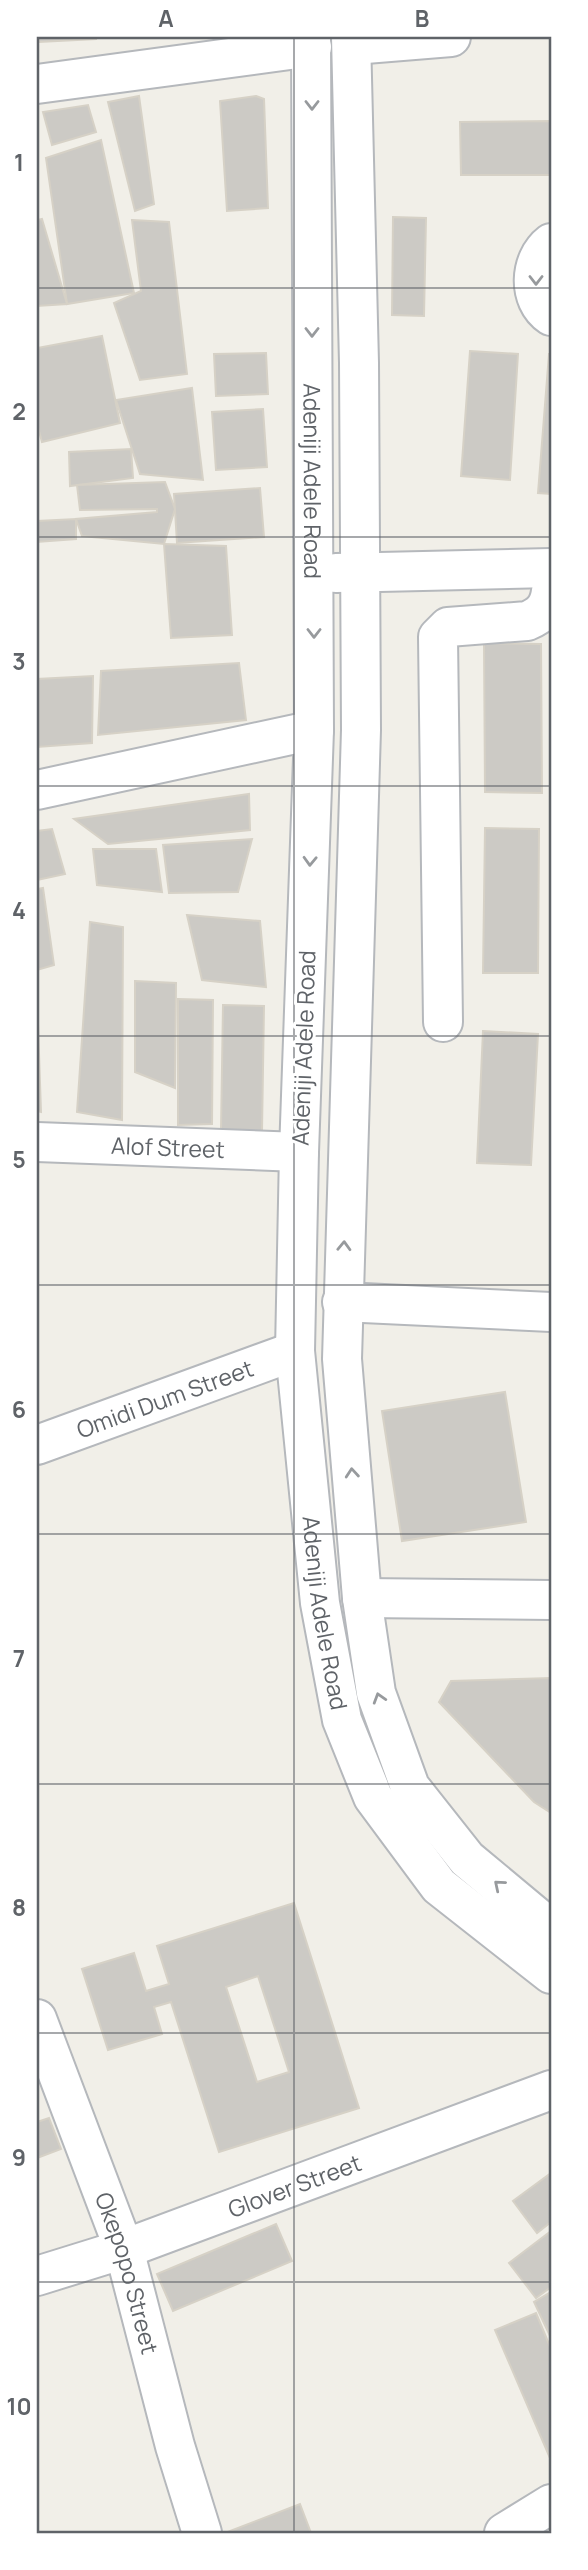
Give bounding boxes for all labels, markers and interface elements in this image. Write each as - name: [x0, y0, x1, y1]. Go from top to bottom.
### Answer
- text: A: [158, 2, 174, 34]
- text: B: [415, 2, 429, 34]
- one-way arrow: [304, 100, 320, 111]
- text: 1: [14, 146, 24, 178]
- one-way arrow: [528, 275, 544, 286]
- one-way arrow: [304, 328, 320, 338]
- street label: Adeniji Adele Road: [296, 383, 329, 579]
- text: 2: [12, 395, 26, 427]
- one-way arrow: [306, 629, 322, 639]
- text: 3: [12, 645, 26, 677]
- one-way arrow: [302, 856, 317, 867]
- text: 4: [12, 894, 26, 926]
- street label: Adeniji Adele Road: [284, 950, 322, 1146]
- street label: Alof Street: [110, 1129, 225, 1165]
- text: 5: [12, 1143, 26, 1175]
- one-way arrow: [337, 1240, 352, 1251]
- street label: Omidi Dum Street: [72, 1352, 258, 1445]
- text: 6: [12, 1393, 26, 1425]
- one-way arrow: [345, 1467, 360, 1478]
- street label: Adeniji Adele Road: [295, 1514, 356, 1712]
- text: 7: [13, 1642, 25, 1674]
- one-way arrow: [372, 1693, 387, 1705]
- one-way arrow: [494, 1881, 506, 1894]
- text: 8: [12, 1891, 26, 1923]
- text: 9: [12, 2141, 26, 2173]
- street label: Glover Street: [223, 2146, 366, 2225]
- street label: Okepopo Street: [88, 2187, 167, 2357]
- text: 10: [6, 2390, 32, 2422]

